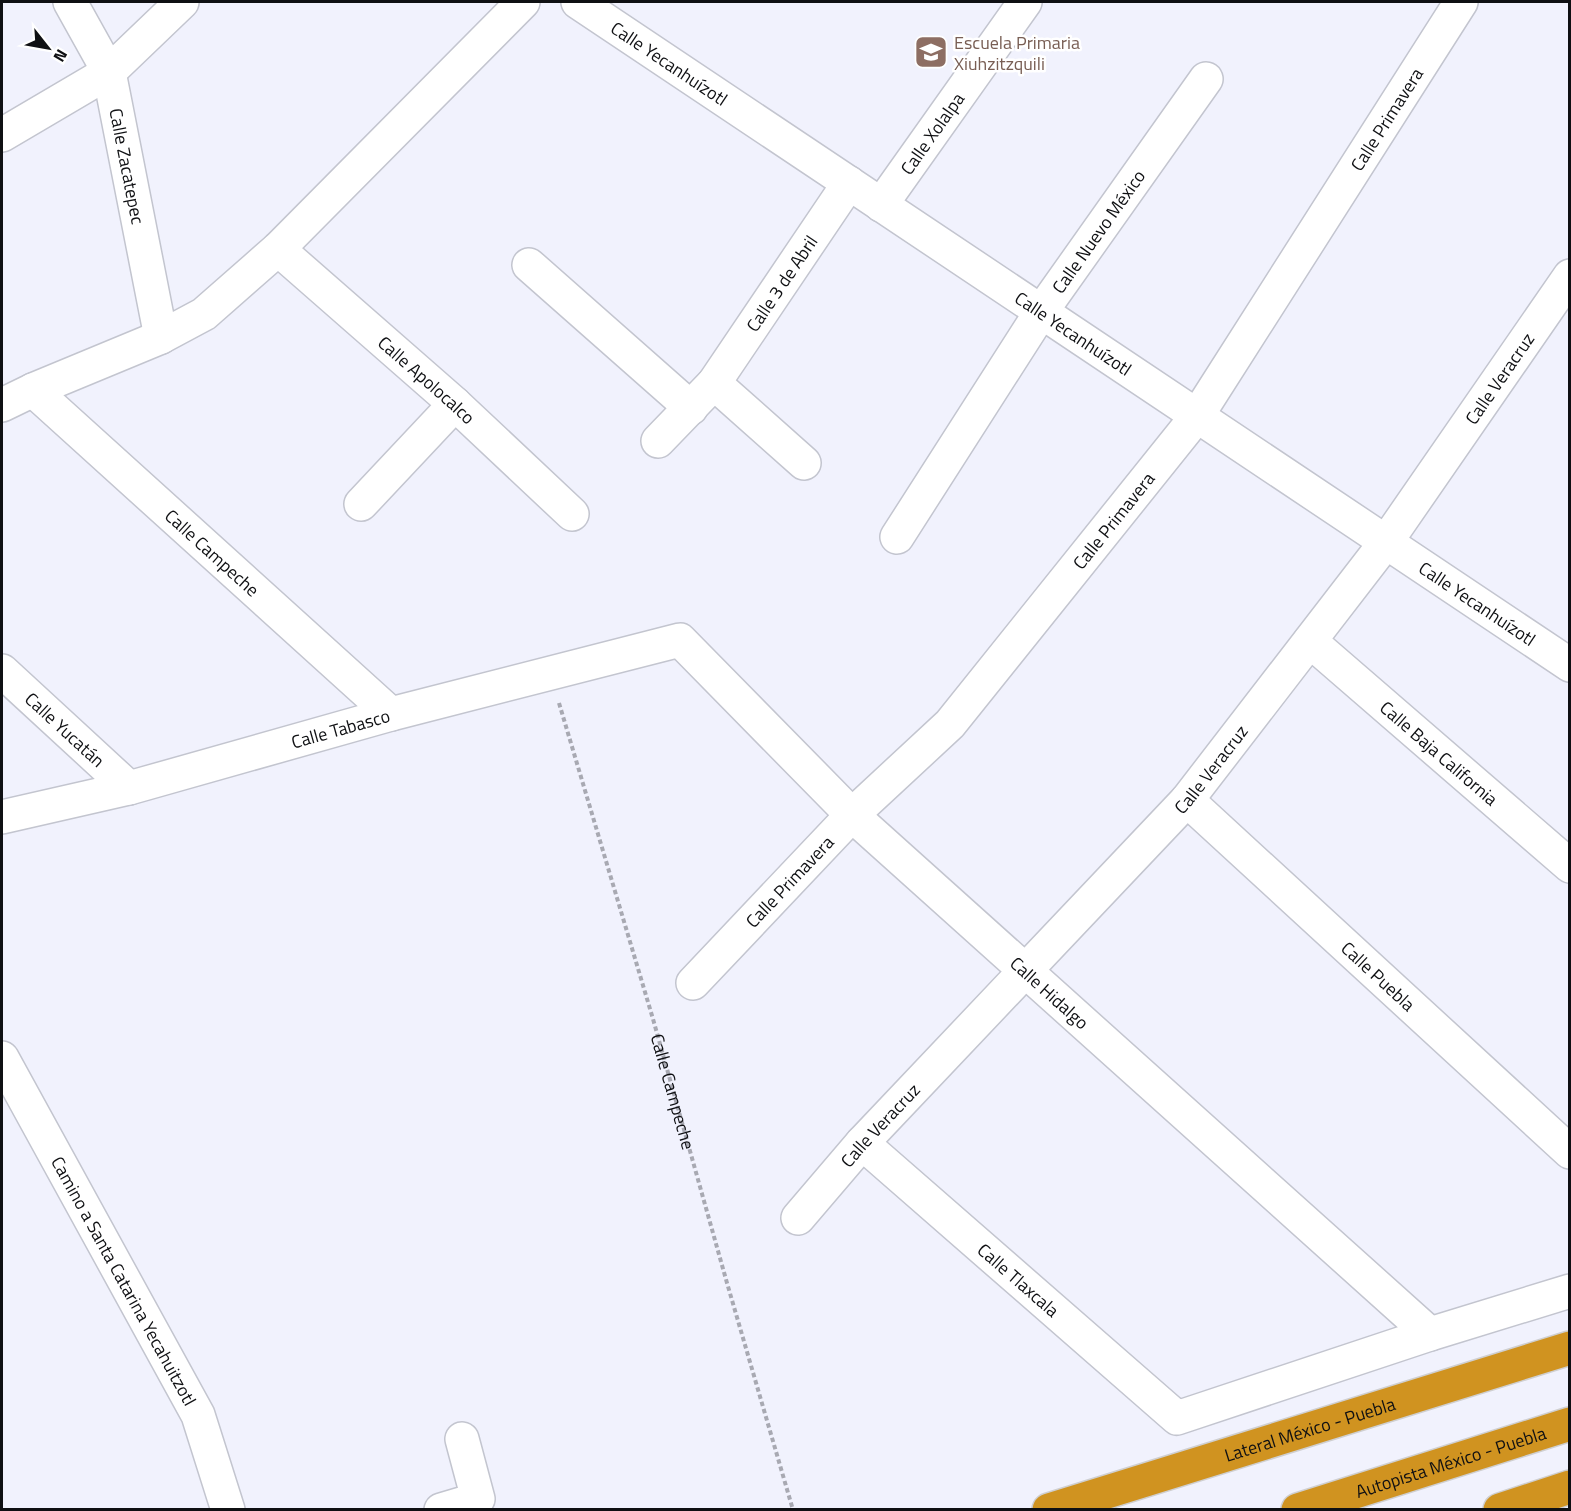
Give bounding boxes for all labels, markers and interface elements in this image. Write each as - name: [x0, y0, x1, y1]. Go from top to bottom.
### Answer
- street label: Calle Yecanhuízotl: [606, 14, 733, 112]
- north arrow: [18, 18, 78, 78]
- place label: Escuela Primaria Xiuhzitzquili: [954, 29, 1080, 77]
- school or university icon: Escuela Primaria Xiuhzitzquili: [913, 34, 949, 70]
- text: N: [48, 45, 74, 67]
- street label: Calle Primavera: [1343, 62, 1429, 176]
- street label: Calle Xolalpa: [893, 87, 971, 180]
- street label: Calle Zacatepec: [103, 106, 152, 227]
- street label: Calle Nuevo México: [1045, 164, 1151, 299]
- street label: Calle 3 de Abril: [739, 229, 824, 337]
- street label: Calle Yecanhuízotl: [1010, 284, 1137, 382]
- street label: Calle Veracruz: [1458, 327, 1541, 430]
- street label: Calle Apolocalco: [372, 329, 482, 430]
- street label: Calle Primavera: [1066, 466, 1161, 575]
- street label: Calle Campeche: [159, 502, 266, 602]
- street label: Calle Yecanhuízotl: [1414, 554, 1541, 652]
- street label: Calle Yucatán: [19, 685, 111, 773]
- street label: Calle Baja California: [1374, 694, 1504, 812]
- street label: Calle Tabasco: [288, 702, 393, 755]
- street label: Calle Veracruz: [1167, 719, 1254, 820]
- street label: Calle Primavera: [739, 829, 840, 933]
- street label: Calle Puebla: [1335, 935, 1422, 1017]
- street label: Calle Hidalgo: [1004, 950, 1095, 1035]
- street label: Calle Campeche: [644, 1030, 702, 1153]
- street label: Calle Veracruz: [834, 1077, 926, 1173]
- street label: Camino a Santa Catarina Yecahuitzotl: [45, 1151, 204, 1410]
- street label: Calle Tlaxcala: [972, 1236, 1066, 1323]
- street label: Lateral México - Puebla: [1221, 1390, 1399, 1468]
- street label: Autopista México - Puebla: [1352, 1419, 1549, 1505]

